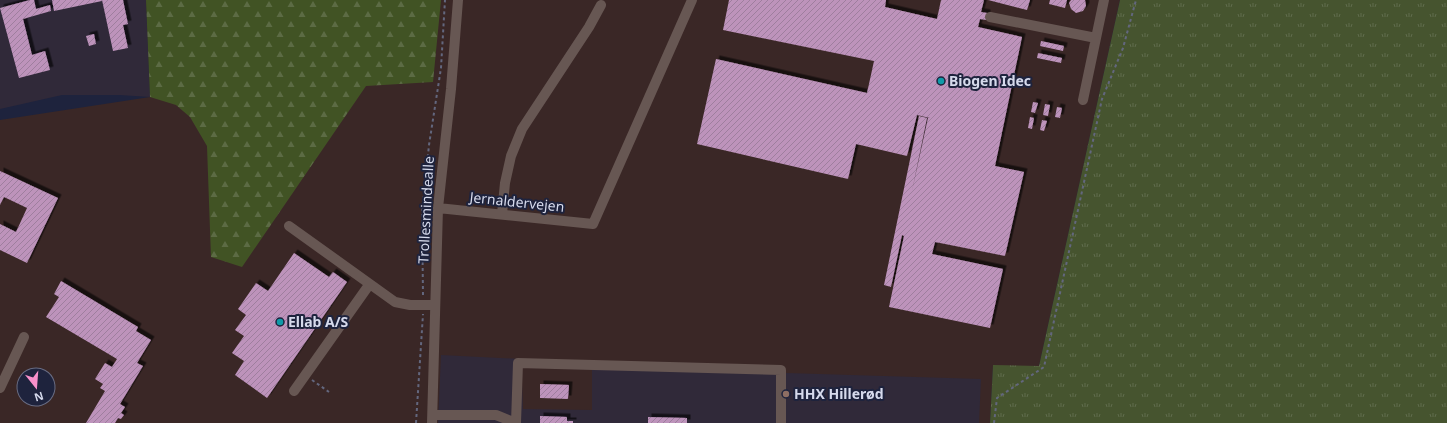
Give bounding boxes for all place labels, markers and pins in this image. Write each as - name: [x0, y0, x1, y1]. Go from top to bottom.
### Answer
- place label: Biogen Idec: [949, 71, 1031, 90]
- marker: Biogen Idec: [936, 76, 946, 86]
- place label: Ellab A/S: [288, 312, 349, 331]
- marker: Ellab A/S: [275, 317, 285, 327]
- place label: HHX Hillerød: [794, 384, 884, 403]
- marker: HHX Hillerød: [781, 389, 791, 399]

